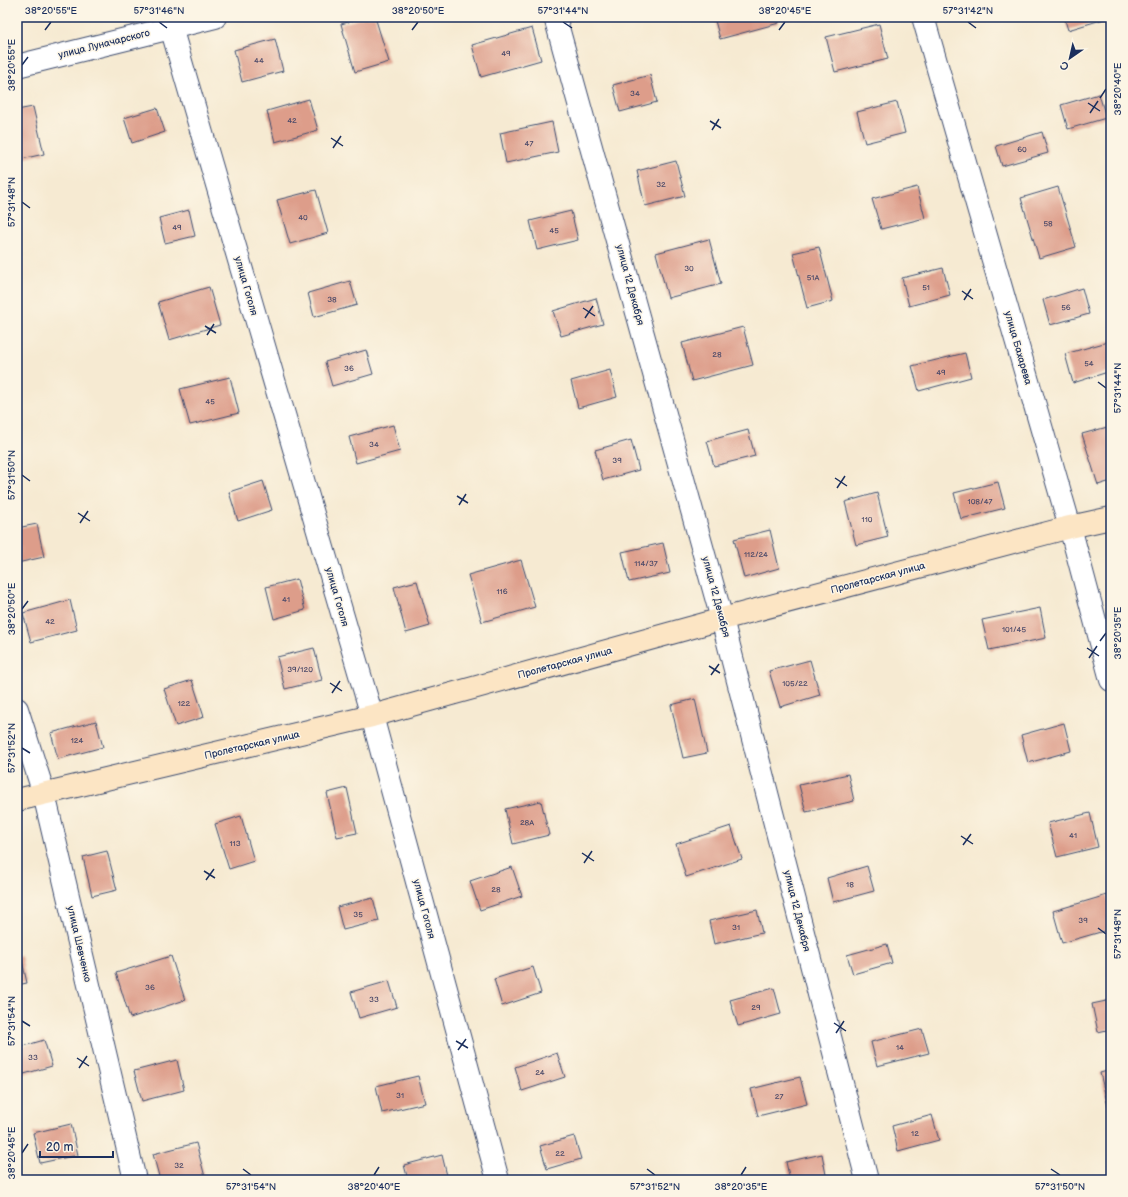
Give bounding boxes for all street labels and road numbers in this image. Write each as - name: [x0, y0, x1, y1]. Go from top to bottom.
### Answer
- street label: улица Луначарского: [57, 27, 151, 61]
- street label: улица 12 Декабря: [613, 243, 647, 327]
- street label: улица Гоголя: [232, 255, 260, 317]
- street label: улица Бахарева: [1002, 310, 1034, 386]
- street label: улица 12 Декабря: [699, 555, 733, 639]
- street label: Пролетарская улица: [829, 560, 927, 596]
- street label: улица Гоголя: [323, 566, 351, 628]
- street label: Пролетарская улица: [516, 645, 614, 681]
- street label: Пролетарская улица: [203, 728, 301, 762]
- street label: улица 12 Декабря: [781, 869, 813, 953]
- street label: улица Гоголя: [410, 878, 438, 941]
- street label: улица Шевченко: [64, 905, 94, 983]

